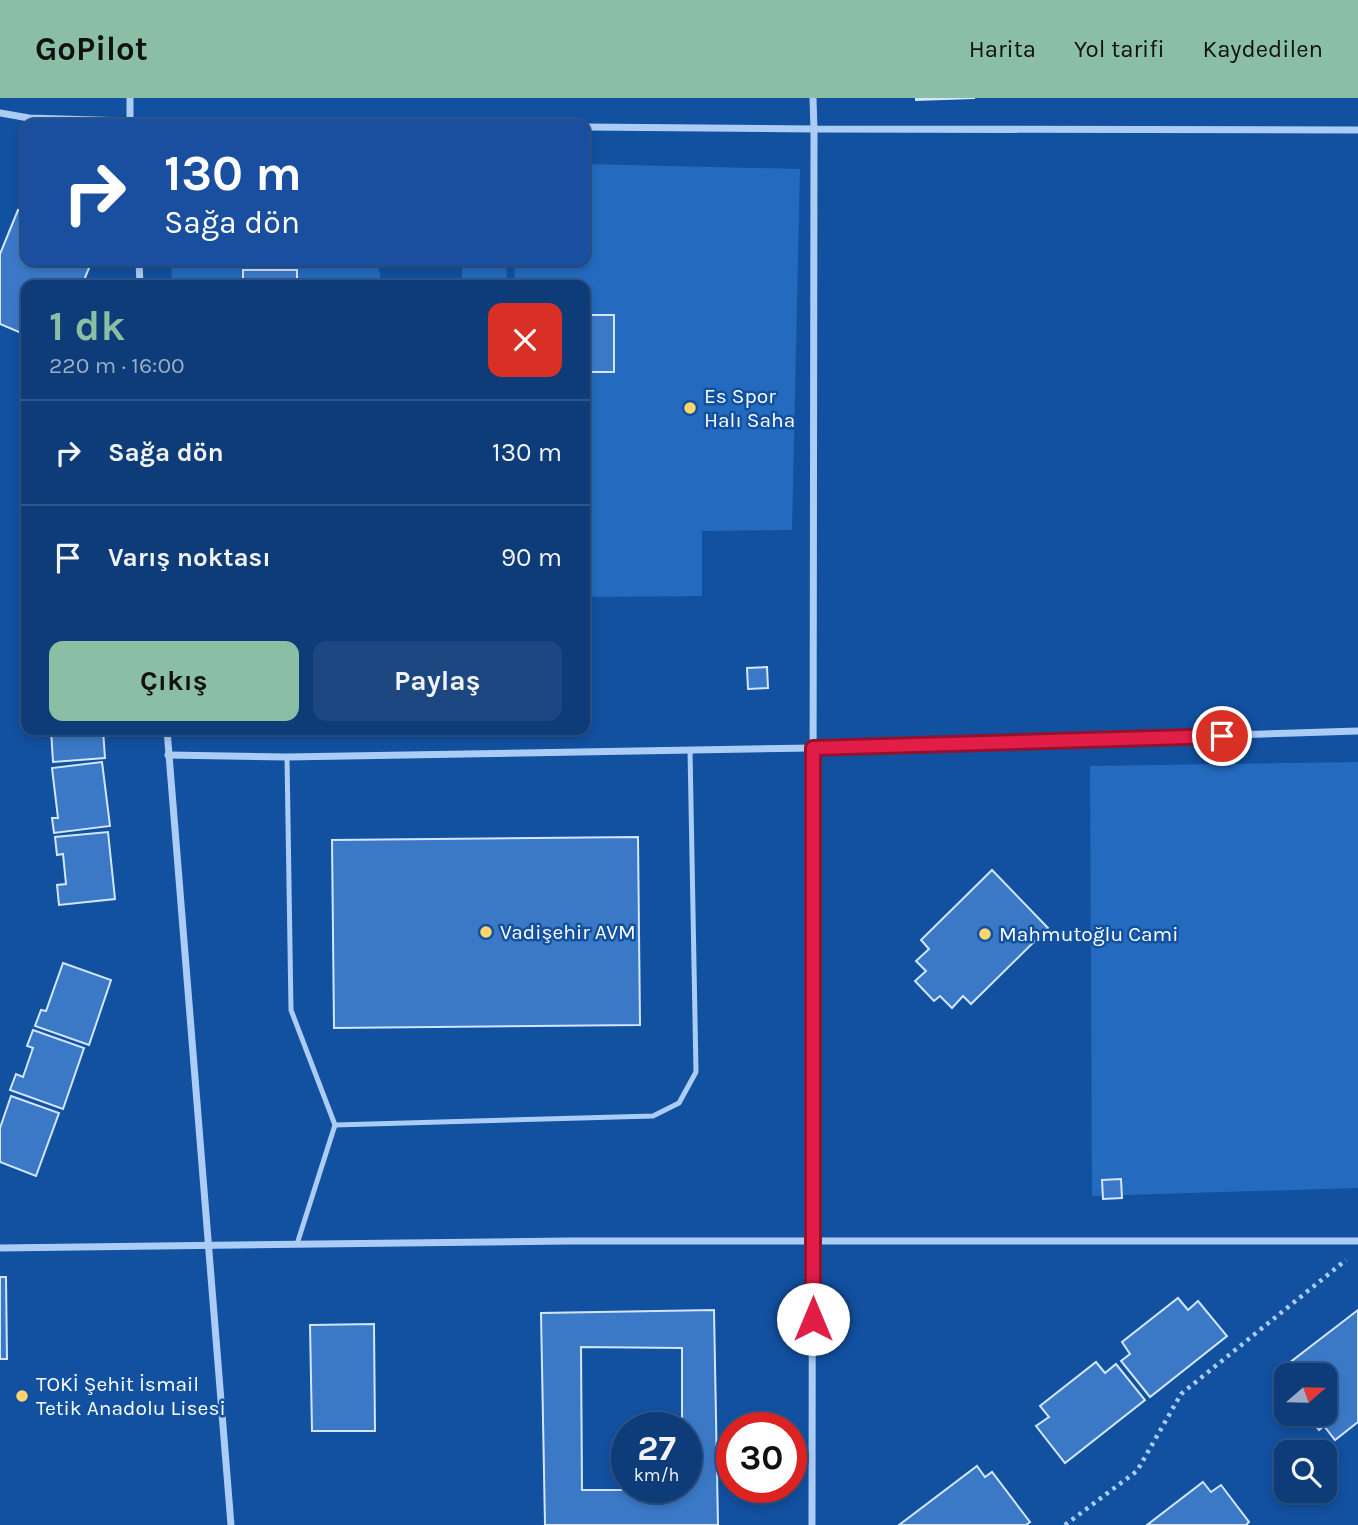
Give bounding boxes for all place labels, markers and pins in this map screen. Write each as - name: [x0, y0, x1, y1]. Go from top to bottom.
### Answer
- place label: Es Spor Halı Saha: [704, 384, 795, 432]
- marker: Es Spor Halı Saha: [682, 400, 698, 416]
- pin: [1192, 706, 1252, 766]
- place label: Vadişehir AVM: [500, 920, 636, 944]
- place label: Mahmutoğlu Cami: [999, 922, 1179, 946]
- marker: Vadişehir AVM: [478, 924, 494, 940]
- marker: Mahmutoğlu Cami: [977, 926, 993, 942]
- place label: TOKİ Şehit İsmail Tetik Anadolu Lisesi: [36, 1372, 226, 1420]
- marker: TOKİ Şehit İsmail Tetik Anadolu Lisesi: [14, 1388, 30, 1404]

